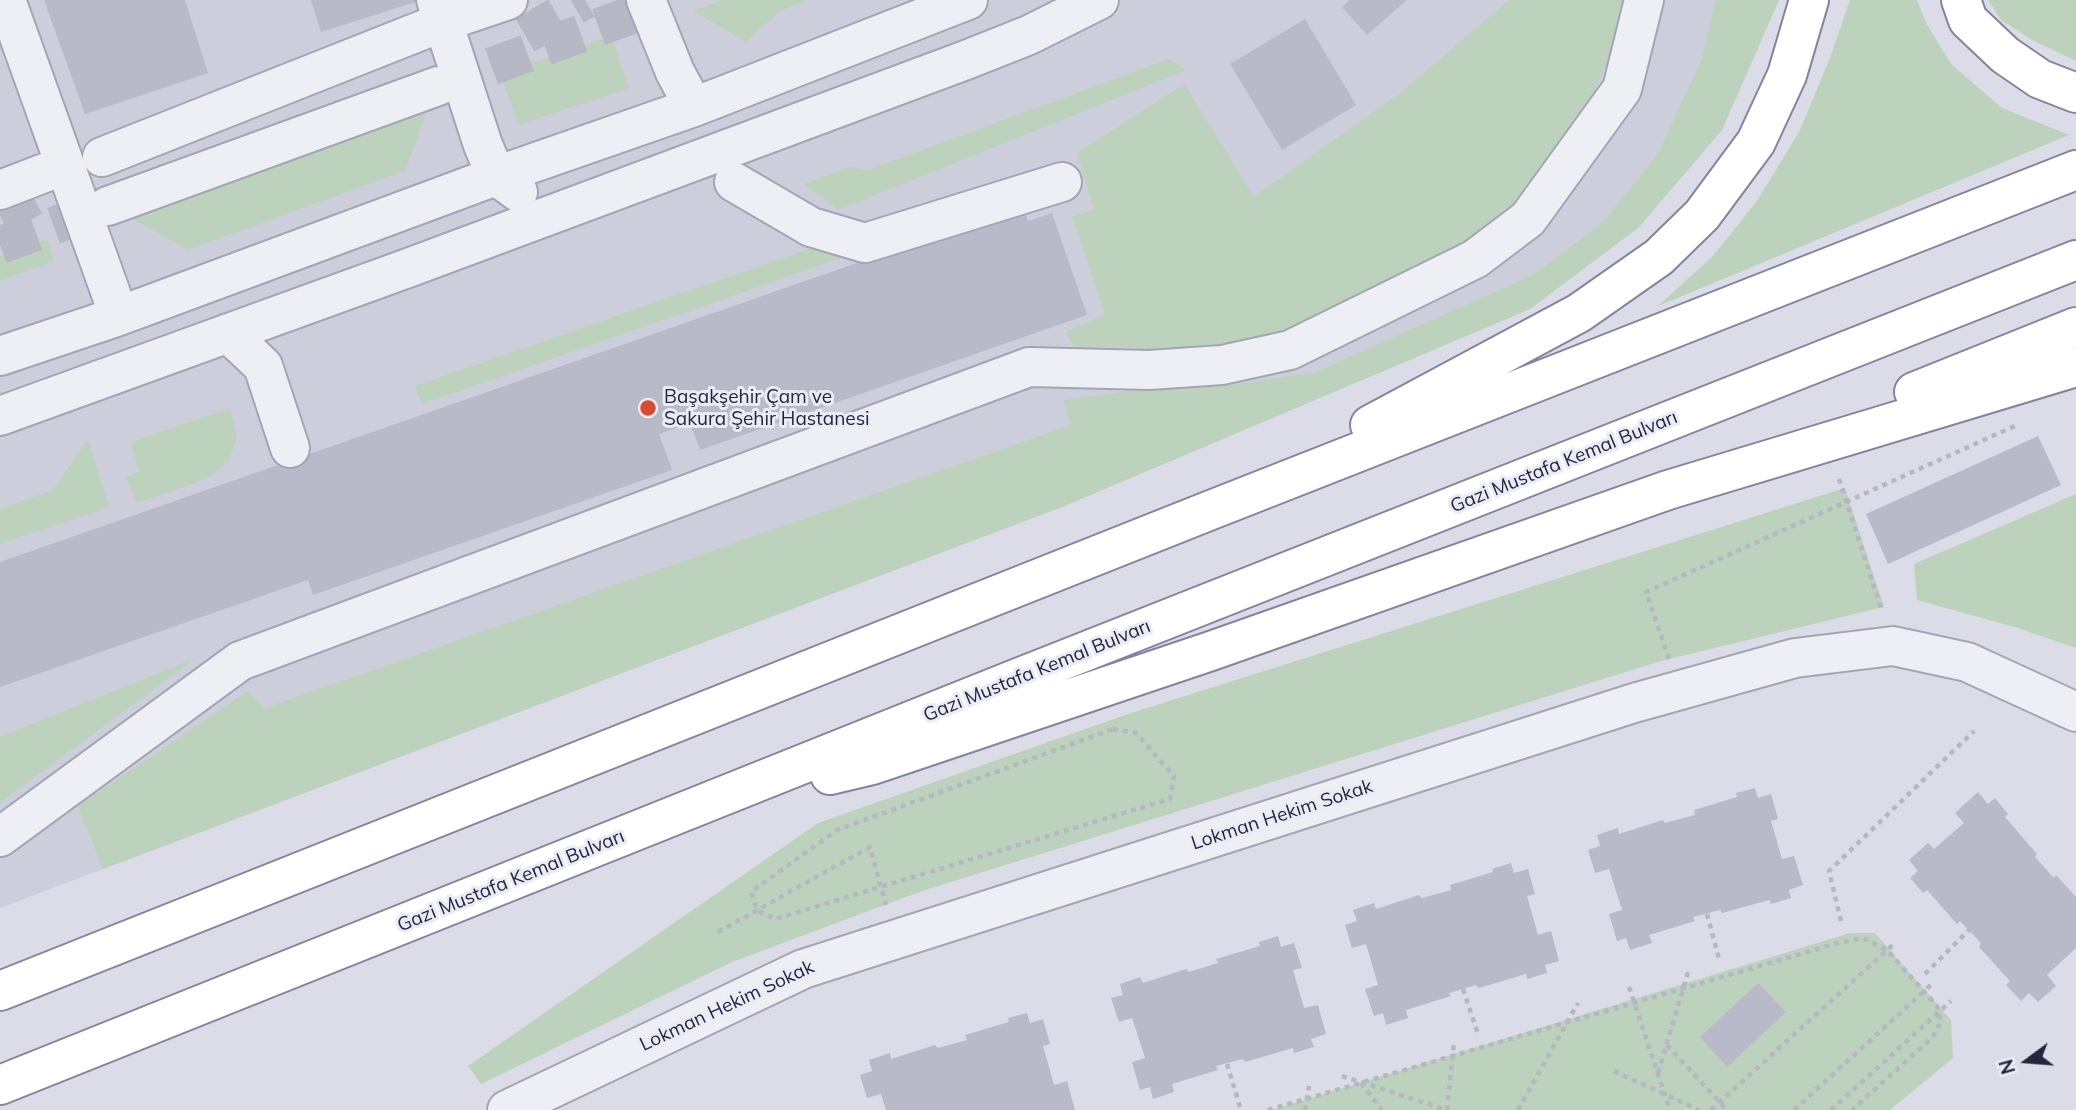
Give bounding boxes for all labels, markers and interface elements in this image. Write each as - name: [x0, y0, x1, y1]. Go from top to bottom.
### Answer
- place label: Başakşehir Çam ve Sakura Şehir Hastanesi: [664, 386, 870, 430]
- marker: Başakşehir Çam ve Sakura Şehir Hastanesi: [638, 398, 658, 418]
- street label: Gazi Mustafa Kemal Bulvarı: [1447, 406, 1681, 518]
- street label: Gazi Mustafa Kemal Bulvarı: [920, 615, 1154, 727]
- street label: Lokman Hekim Sokak: [1188, 775, 1376, 855]
- street label: Gazi Mustafa Kemal Bulvarı: [394, 825, 628, 937]
- street label: Lokman Hekim Sokak: [636, 956, 818, 1056]
- north arrow: [1992, 1026, 2062, 1096]
- text: N: [1993, 1057, 2020, 1077]

